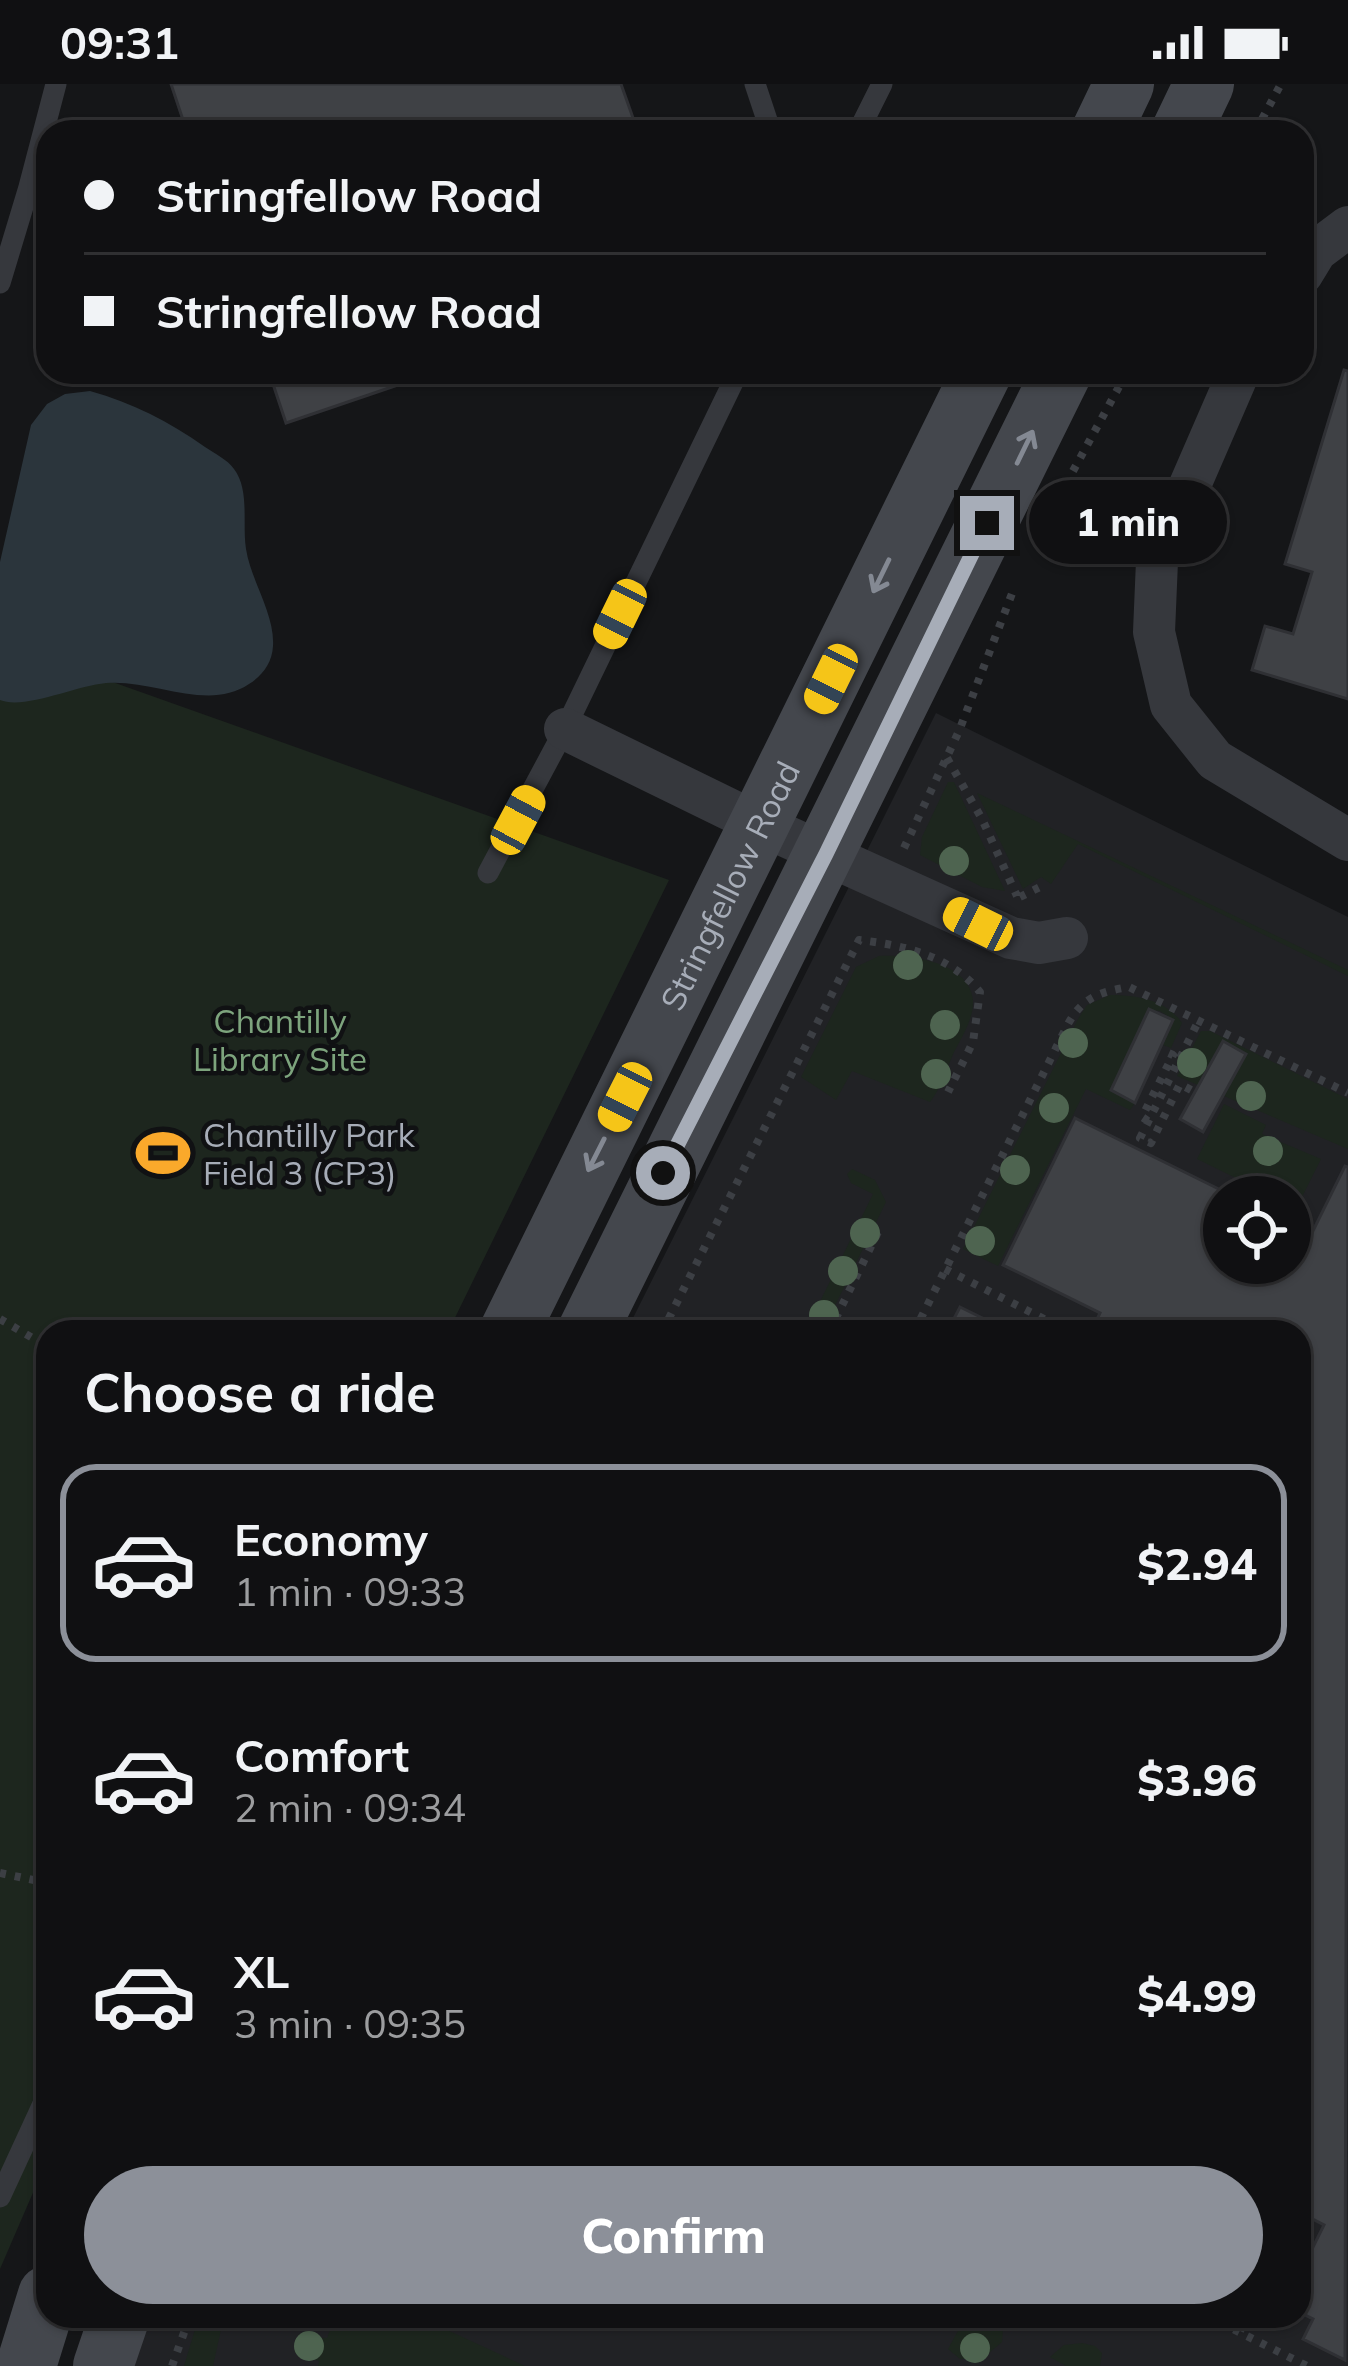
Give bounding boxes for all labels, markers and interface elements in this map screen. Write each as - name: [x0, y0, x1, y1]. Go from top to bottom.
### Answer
- text: 09:31: [60, 14, 179, 70]
- text: Stringfellow Road: [156, 167, 542, 223]
- text: Stringfellow Road: [156, 283, 542, 339]
- one-way arrow: [1015, 430, 1037, 466]
- callout: 1 min: [1029, 481, 1227, 565]
- route end: [960, 496, 1014, 550]
- text: 1 min: [1076, 497, 1180, 546]
- one-way arrow: [869, 558, 892, 593]
- car: [588, 574, 652, 654]
- car: [799, 639, 863, 719]
- street label: Stringfellow Road: [651, 754, 808, 1017]
- car: [485, 780, 551, 860]
- car: [938, 892, 1018, 956]
- park label: Chantilly Library Site: [193, 1000, 367, 1079]
- car: [593, 1057, 657, 1137]
- place label: Chantilly Park Field 3 (CP3): [203, 1114, 416, 1193]
- sports icon: Chantilly Park Field 3 (CP3): [134, 1124, 192, 1182]
- one-way arrow: [583, 1137, 606, 1172]
- route start: [636, 1146, 690, 1200]
- map controls: [1203, 1176, 1311, 1284]
- button: locate: [1203, 1176, 1311, 1284]
- text: Choose a ride: [84, 1358, 436, 1426]
- icon: car: [90, 1509, 198, 1617]
- text: Economy: [234, 1511, 428, 1567]
- text: $2.94: [1137, 1535, 1257, 1591]
- text: 1 min · 09:33: [234, 1567, 466, 1616]
- icon: car: [90, 1725, 198, 1833]
- text: Comfort: [234, 1727, 409, 1783]
- text: $3.96: [1137, 1751, 1257, 1807]
- text: 2 min · 09:34: [234, 1783, 466, 1832]
- icon: car: [90, 1941, 198, 2049]
- text: XL: [234, 1943, 289, 1999]
- text: $4.99: [1137, 1967, 1257, 2023]
- text: 3 min · 09:35: [234, 1999, 466, 2048]
- button: Confirm: [84, 2166, 1263, 2304]

